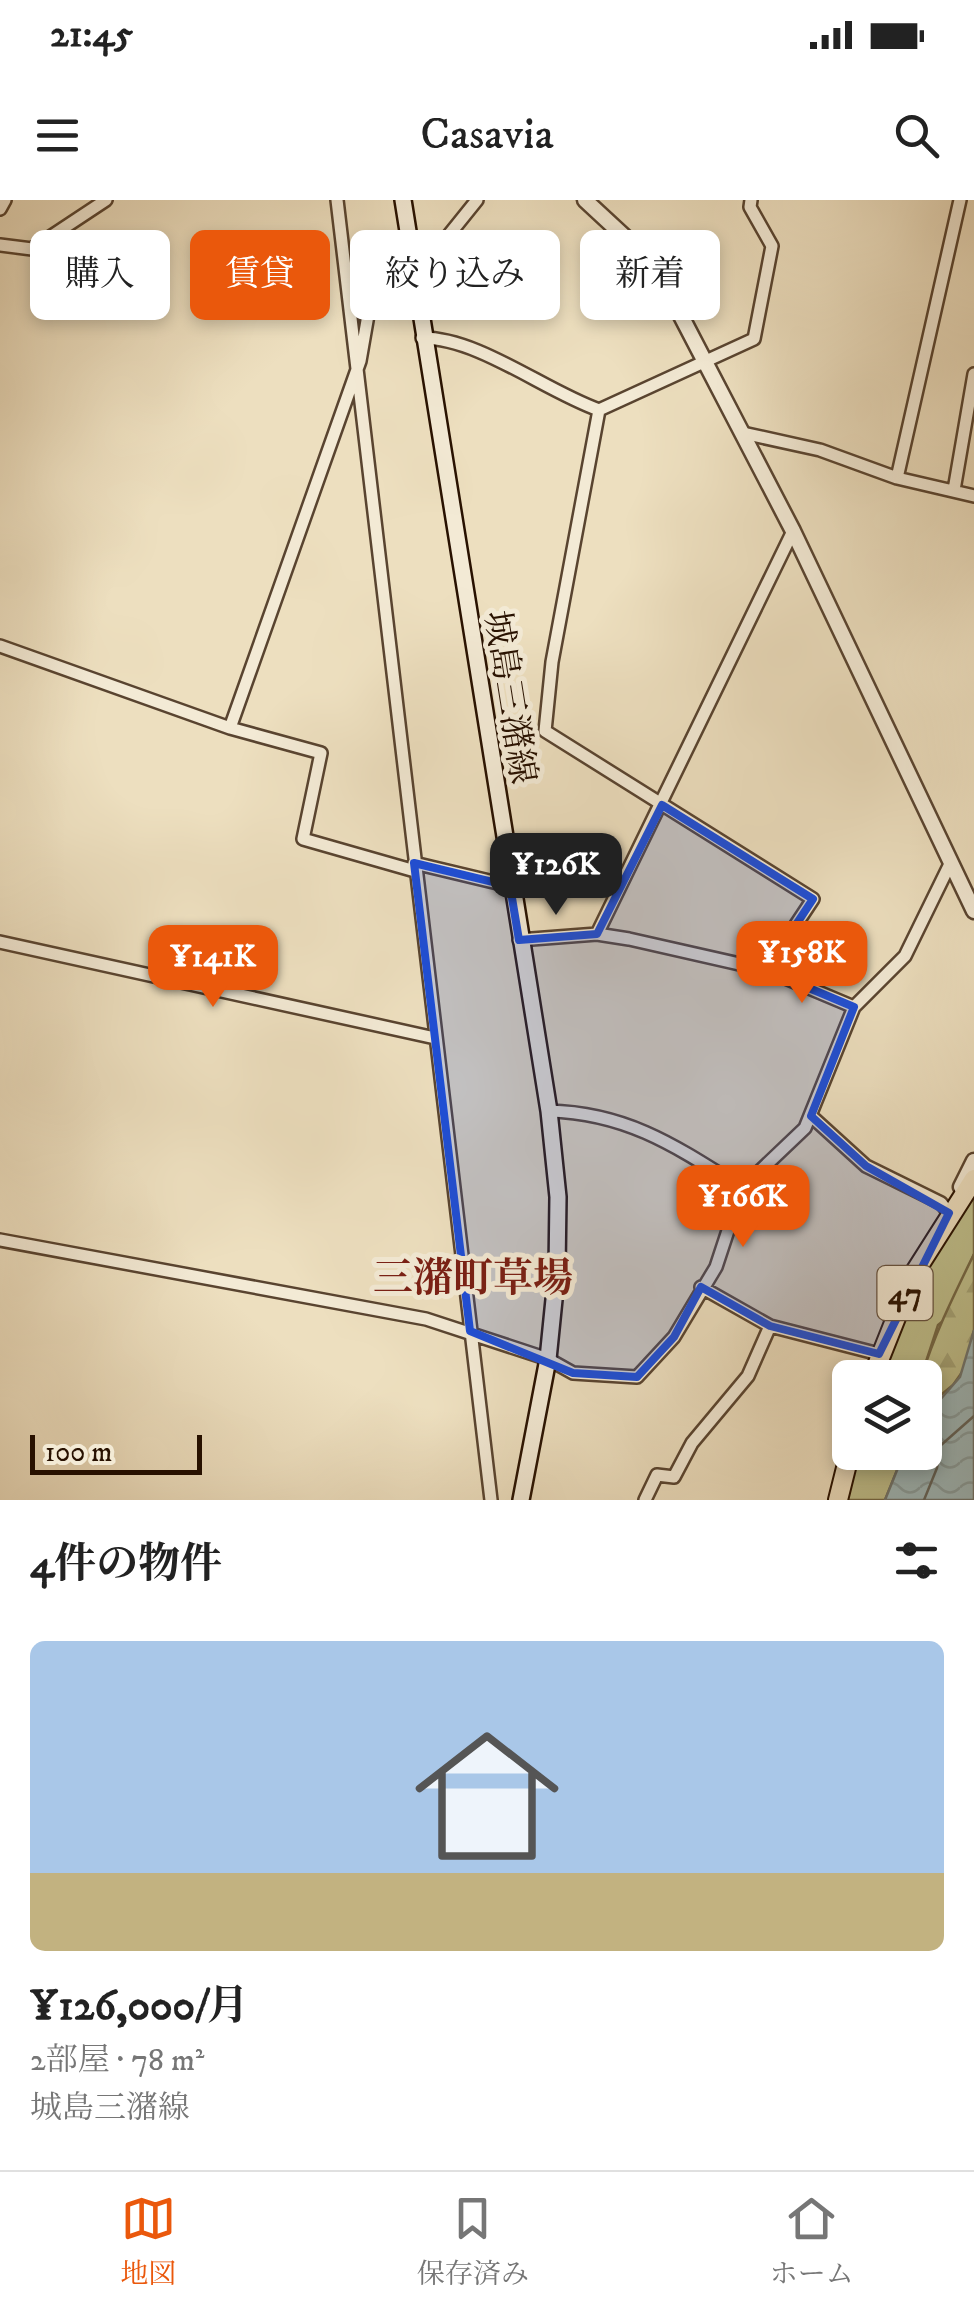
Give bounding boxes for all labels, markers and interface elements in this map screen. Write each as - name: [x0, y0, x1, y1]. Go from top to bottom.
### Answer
- text: 21:45: [50, 11, 133, 59]
- text: Casavia: [420, 107, 554, 163]
- icon: menu: [30, 108, 85, 163]
- icon: search: [889, 108, 944, 163]
- chip: 購入: [30, 230, 170, 320]
- chip: 賃貸: [190, 230, 330, 320]
- chip: 絞り込み: [350, 230, 560, 320]
- chip: 新着: [580, 230, 720, 320]
- street label: 城島三潴線: [474, 607, 544, 787]
- pin: ¥126K: [486, 833, 626, 918]
- text: ¥126K: [512, 845, 600, 885]
- pin: ¥158K: [732, 921, 872, 1006]
- pin: ¥141K: [143, 925, 283, 1010]
- text: ¥158K: [758, 933, 846, 973]
- text: ¥141K: [170, 937, 256, 977]
- pin: ¥166K: [673, 1165, 813, 1250]
- text: ¥166K: [699, 1177, 787, 1217]
- district label: 三潴町草場: [373, 1255, 573, 1305]
- road number: 47: [878, 1266, 932, 1320]
- map controls: [832, 1360, 942, 1470]
- button: layers: [832, 1360, 942, 1470]
- scale bar: [30, 1430, 202, 1474]
- text: 100 m: [45, 1435, 112, 1470]
- icon: filters: [889, 1533, 944, 1588]
- text: 4件の物件: [30, 1539, 222, 1591]
- icon: home: [397, 1706, 577, 1886]
- text: ¥126,000/月: [30, 1981, 249, 2033]
- text: 2部屋 · 78 m²: [30, 2041, 204, 2081]
- text: 城島三潴線: [30, 2089, 190, 2129]
- tab: 地図: [120, 2191, 176, 2292]
- tab: 保存済み: [417, 2191, 529, 2292]
- tab: ホーム: [770, 2191, 854, 2292]

